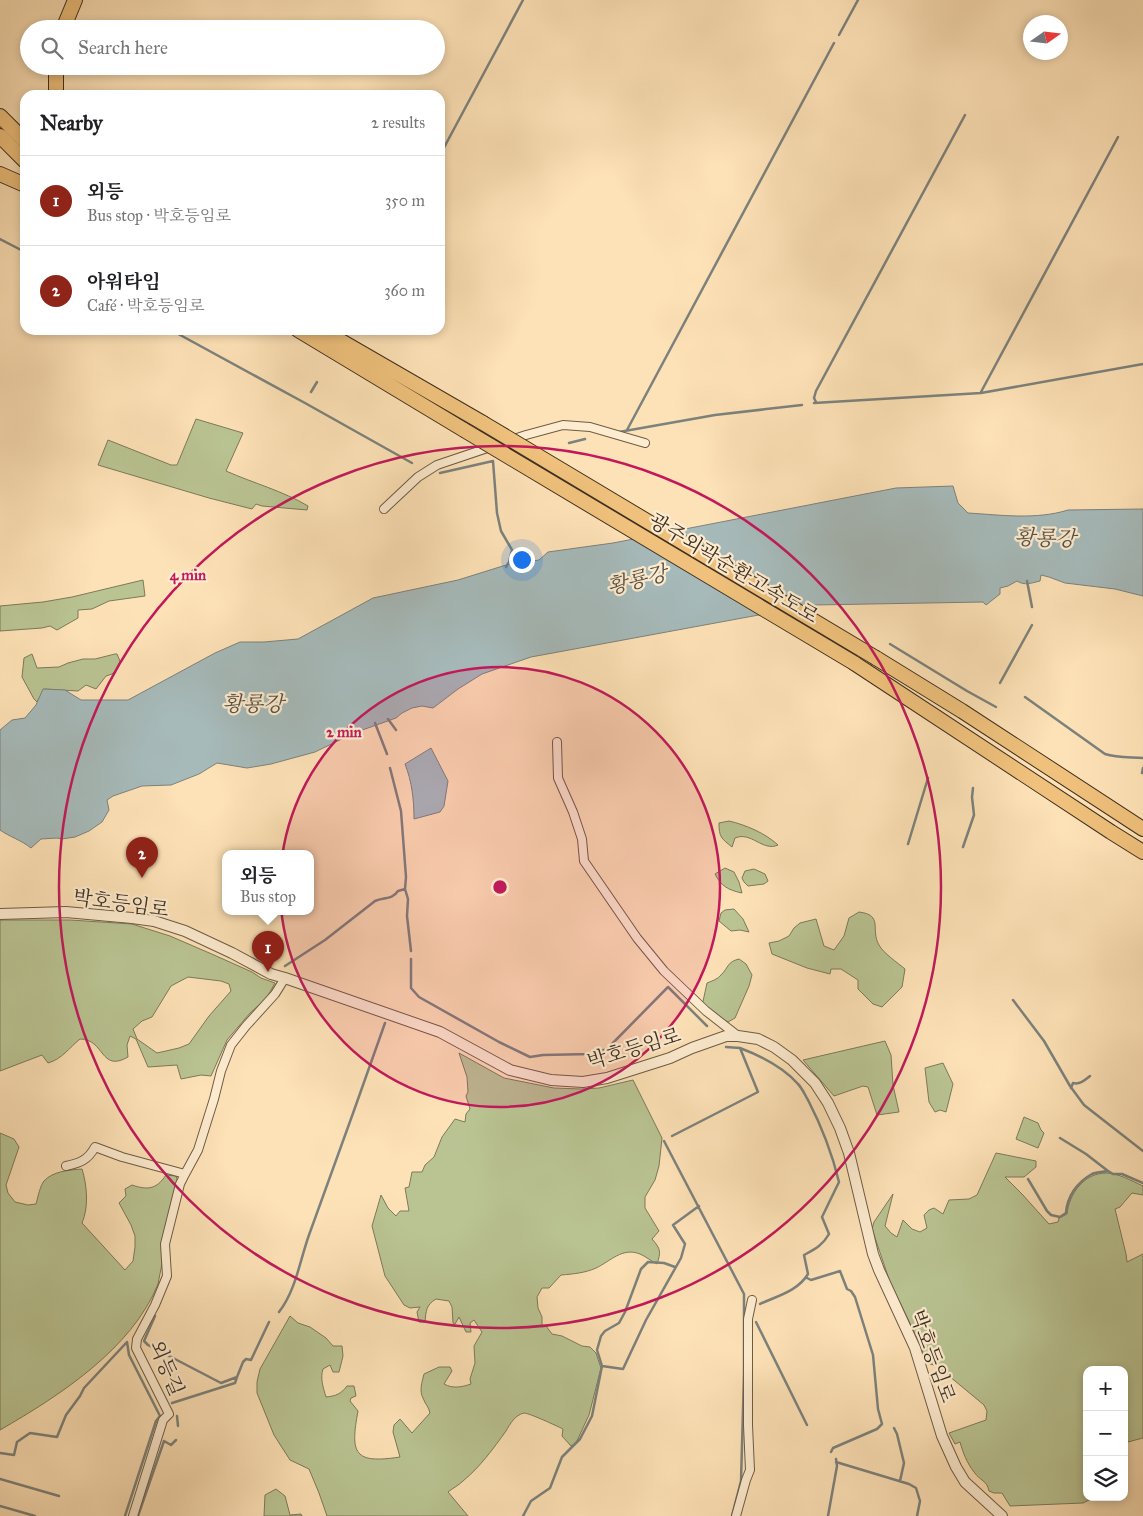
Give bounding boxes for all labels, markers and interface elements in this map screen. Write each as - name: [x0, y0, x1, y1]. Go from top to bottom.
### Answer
- north arrow: [1023, 15, 1068, 60]
- search box: [20, 20, 445, 75]
- icon: search: [38, 34, 66, 62]
- text: Search here: [78, 36, 168, 59]
- text: Nearby: [40, 110, 103, 136]
- text: 2 results: [371, 113, 425, 132]
- text: 외등: [87, 180, 124, 203]
- text: 1: [53, 191, 59, 210]
- text: 350 m: [385, 191, 425, 210]
- text: Bus stop · 박호등임로: [87, 206, 231, 225]
- text: 아워타임: [87, 270, 160, 293]
- text: 2: [52, 281, 60, 300]
- text: 360 m: [384, 281, 425, 300]
- text: Café · 박호등임로: [87, 296, 204, 315]
- street label: 광주외곽순환고속도로: [645, 508, 823, 628]
- water label: 황룡강: [1014, 524, 1079, 552]
- your location: [509, 547, 535, 573]
- water label: 황룡강: [604, 559, 672, 600]
- text: 4 min: [170, 566, 207, 585]
- water label: 황룡강: [223, 691, 286, 717]
- text: 2 min: [326, 723, 363, 741]
- pin: 2: [126, 837, 158, 878]
- popup: [222, 850, 314, 915]
- text: 외등: [240, 864, 277, 887]
- centre of rings: [491, 878, 509, 896]
- street label: 박호등임로: [71, 884, 171, 922]
- text: Bus stop: [240, 887, 296, 906]
- pin: 1: [252, 931, 284, 972]
- street label: 박호등임로: [584, 1022, 684, 1074]
- street label: 박호등임로: [905, 1307, 961, 1405]
- street label: 외등길: [145, 1337, 189, 1399]
- map controls: [1083, 1366, 1128, 1501]
- button: +: [1083, 1366, 1128, 1411]
- button: −: [1083, 1411, 1128, 1456]
- button: layers: [1083, 1456, 1128, 1501]

